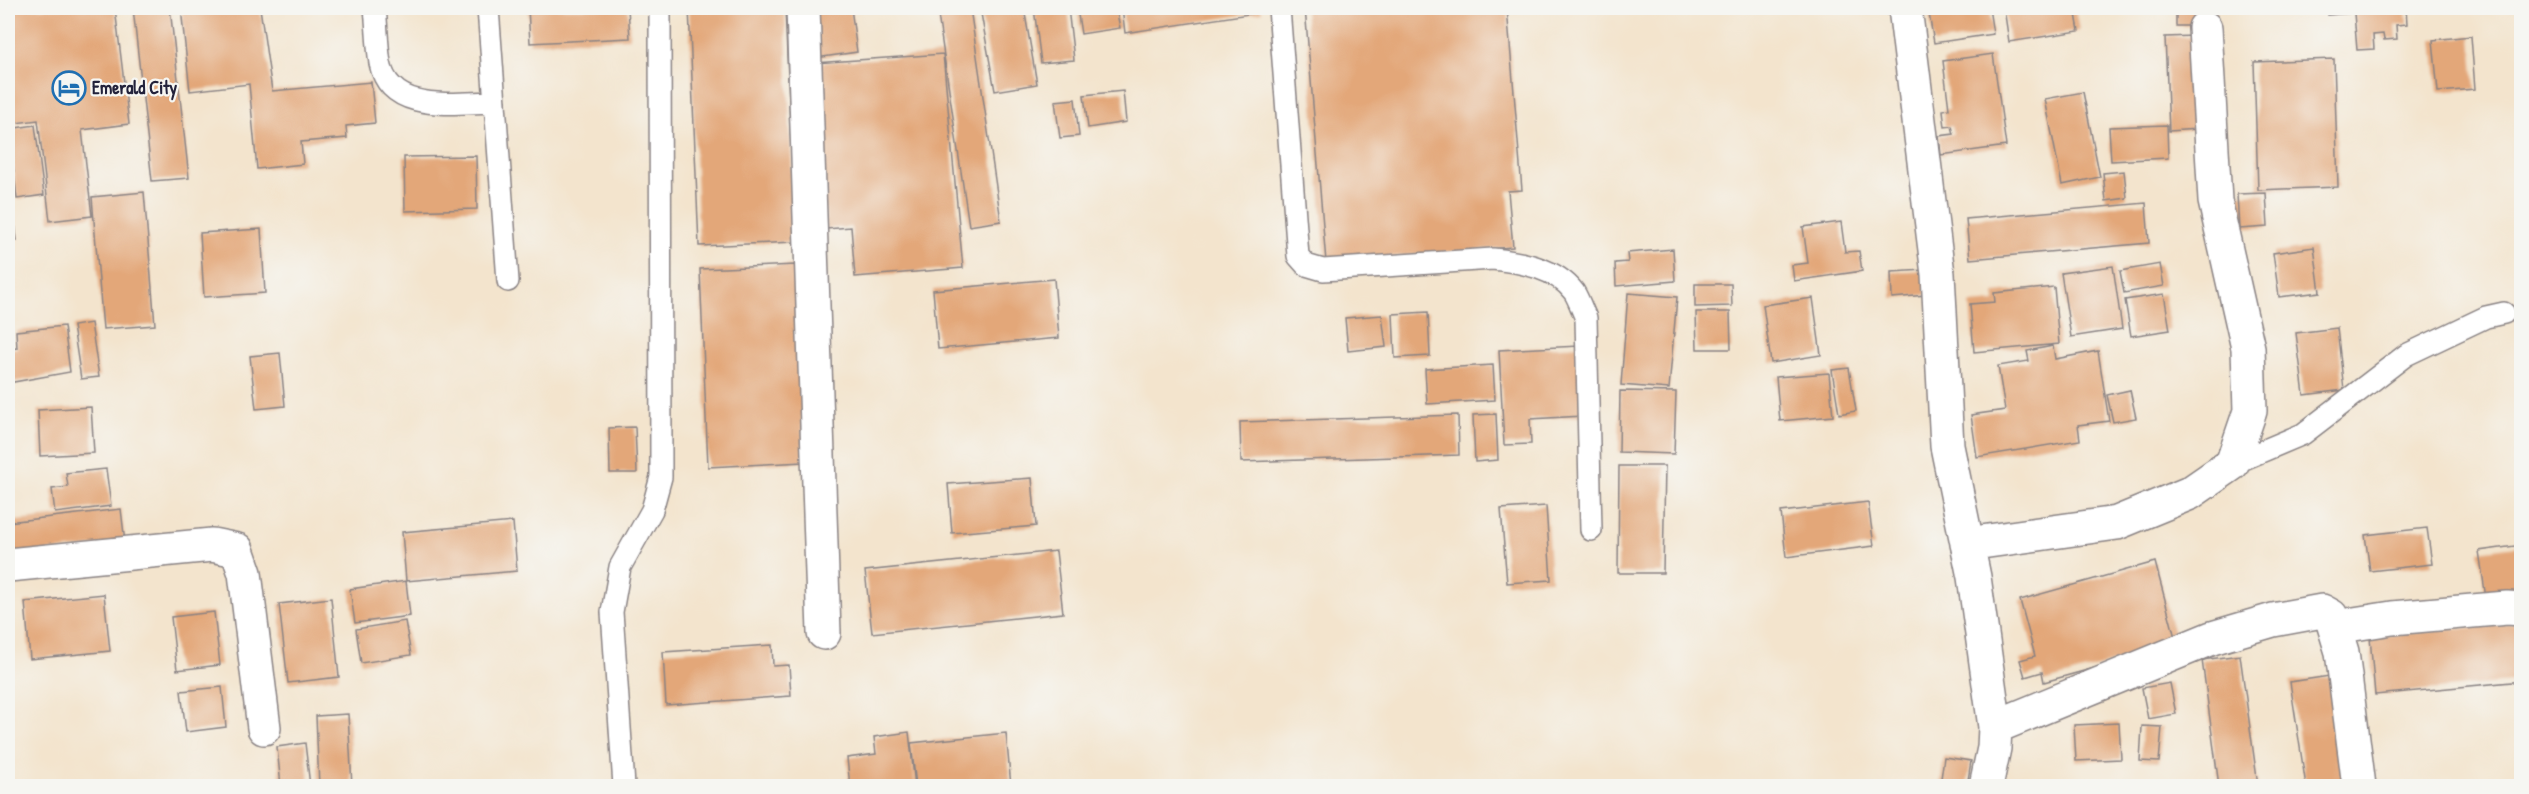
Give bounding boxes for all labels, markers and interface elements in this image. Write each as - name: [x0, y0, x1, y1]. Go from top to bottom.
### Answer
- hotel icon: Emerald City: [51, 70, 87, 106]
- place label: Emerald City: [92, 75, 177, 101]

